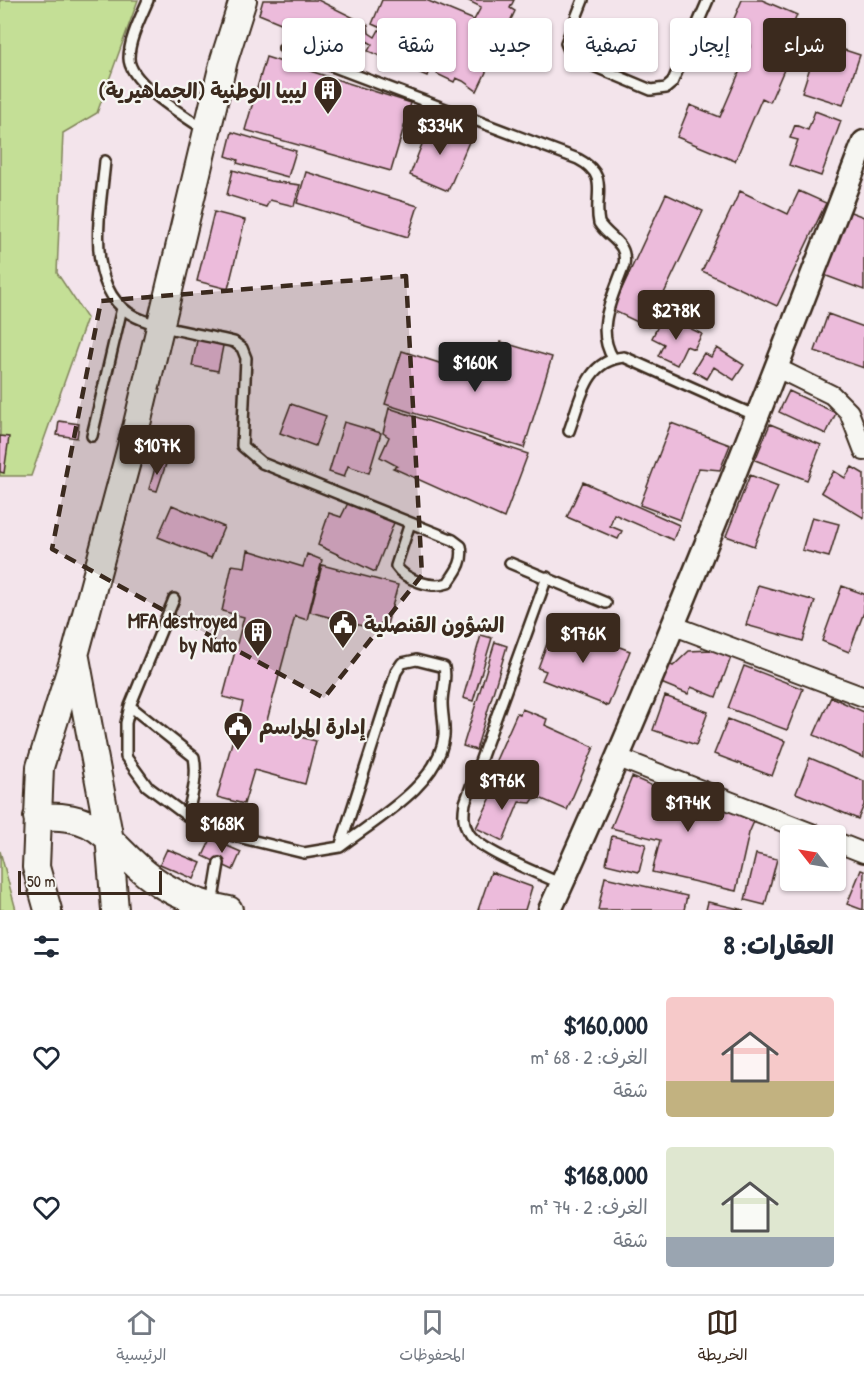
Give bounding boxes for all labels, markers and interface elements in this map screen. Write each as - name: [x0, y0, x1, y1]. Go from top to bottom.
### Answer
- chip: منزل: [282, 18, 365, 72]
- chip: شقة: [377, 18, 456, 72]
- chip: جديد: [468, 18, 552, 72]
- chip: تصفية: [564, 18, 658, 72]
- chip: إيجار: [670, 18, 751, 72]
- chip: شراء: [763, 18, 846, 72]
- building icon: ليبيا الوطنية (الجماهيرية): [312, 74, 344, 116]
- place label: ليبيا الوطنية (الجماهيرية): [98, 76, 307, 105]
- pin: $334K: [398, 105, 482, 156]
- text: $334K: [417, 111, 463, 138]
- pin: $278K: [634, 290, 718, 341]
- text: $278K: [652, 296, 700, 323]
- pin: $160K: [433, 342, 517, 393]
- text: $160K: [453, 348, 497, 375]
- pin: $107K: [115, 425, 199, 476]
- text: $107K: [134, 431, 180, 458]
- place label: MFA destroyed by Nato: [128, 606, 238, 660]
- public building icon: الشؤون القنصلية: [327, 608, 359, 650]
- place label: الشؤون القنصلية: [364, 610, 504, 639]
- pin: $176K: [541, 613, 625, 664]
- building icon: MFA destroyed by Nato: [242, 616, 274, 658]
- text: $176K: [560, 619, 606, 646]
- public building icon: إدارة المراسم: [222, 710, 254, 752]
- place label: إدارة المراسم: [259, 712, 366, 743]
- pin: $176K: [460, 760, 544, 811]
- text: $176K: [479, 766, 525, 793]
- pin: $174K: [646, 782, 730, 833]
- text: $174K: [665, 788, 711, 815]
- pin: $168K: [180, 803, 264, 854]
- text: $168K: [200, 809, 244, 836]
- north arrow: [780, 825, 846, 891]
- map controls: [780, 825, 846, 891]
- scale bar: [18, 868, 162, 896]
- text: 50 m: [27, 870, 56, 892]
- text: العقارات: 8: [724, 927, 834, 962]
- icon: filters: [30, 930, 63, 963]
- text: $160,000: [563, 1007, 648, 1042]
- icon: home: [714, 1021, 786, 1093]
- icon: heart: [30, 1041, 63, 1074]
- text: الغرف: 2 · 68 m²: [531, 1043, 648, 1070]
- text: شقة: [613, 1076, 648, 1103]
- text: $168,000: [564, 1157, 648, 1192]
- icon: home: [714, 1171, 786, 1243]
- icon: heart: [30, 1191, 63, 1224]
- text: الغرف: 2 · 74 m²: [530, 1193, 648, 1220]
- text: شقة: [613, 1226, 648, 1253]
- tab: الرئيسية: [116, 1306, 167, 1369]
- tab: المحفوظات: [399, 1306, 465, 1369]
- tab: الخريطة: [698, 1306, 748, 1369]

